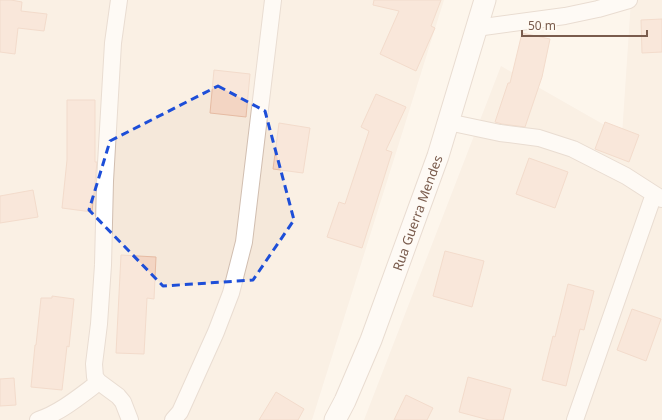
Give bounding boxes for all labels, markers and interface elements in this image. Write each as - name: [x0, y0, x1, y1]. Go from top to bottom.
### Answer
- scale bar: [522, 12, 647, 38]
- text: 50 m: [528, 17, 556, 34]
- street label: Rua Guerra Mendes: [388, 153, 447, 273]

